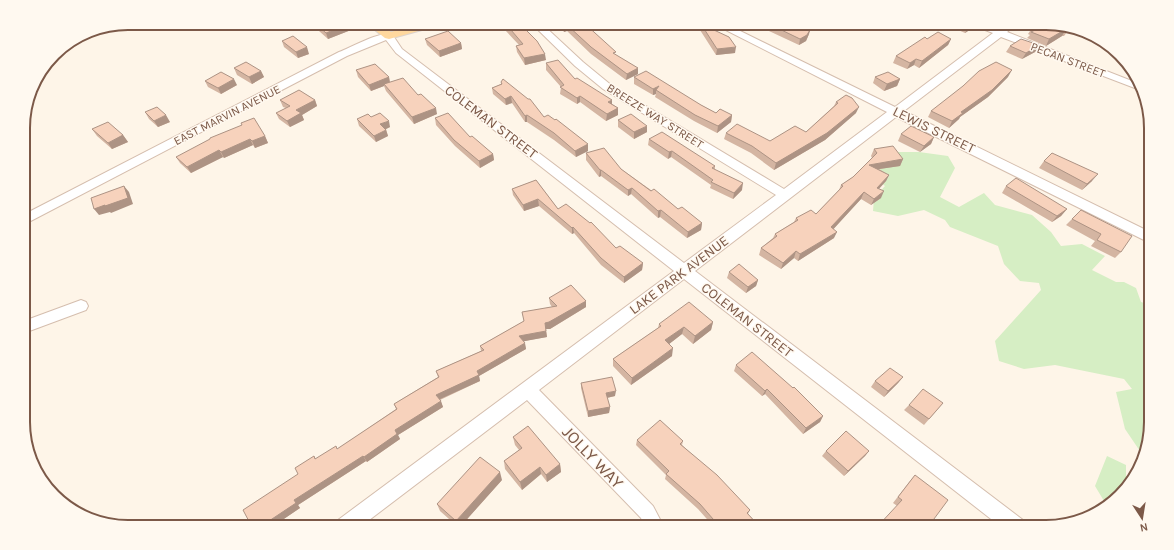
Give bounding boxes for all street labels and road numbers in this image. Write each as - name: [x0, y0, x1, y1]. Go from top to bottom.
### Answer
- street label: PECAN STREET: [1029, 39, 1107, 81]
- street label: BREEZE WAY STREET: [604, 81, 706, 151]
- street label: EAST MARVIN AVENUE: [171, 82, 283, 148]
- street label: COLEMAN STREET: [441, 82, 541, 162]
- street label: LEWIS STREET: [890, 103, 978, 157]
- street label: LAKE PARK AVENUE: [626, 232, 732, 318]
- street label: COLEMAN STREET: [698, 279, 796, 361]
- street label: JOLLY WAY: [558, 422, 628, 493]

